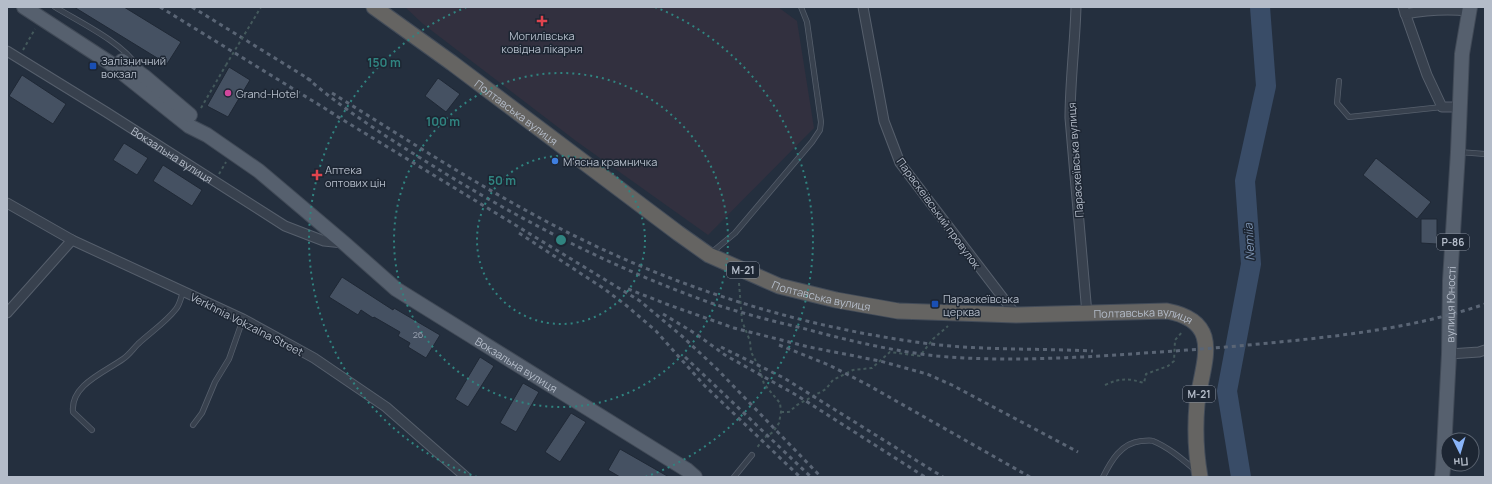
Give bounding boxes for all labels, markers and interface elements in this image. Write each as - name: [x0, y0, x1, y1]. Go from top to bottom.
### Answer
- marker: Могилівська ковідна лікарня: [536, 15, 548, 27]
- place label: Могилівська ковідна лікарня: [501, 28, 583, 56]
- place label: Залізничний вокзал: [101, 53, 166, 81]
- text: 150 m: [367, 54, 401, 71]
- marker: Залізничний вокзал: [88, 61, 98, 71]
- street label: Полтавська вулиця: [472, 75, 561, 148]
- place label: Grand-Hotel: [236, 86, 298, 101]
- marker: Grand-Hotel: [223, 88, 233, 98]
- street label: Параскеївська вулиця: [1063, 102, 1087, 218]
- text: 100 m: [426, 113, 460, 130]
- street label: Вокзальна вулиця: [129, 123, 216, 186]
- place label: М'ясна крамничка: [563, 154, 657, 169]
- street label: Параскеївський провулок: [894, 154, 985, 272]
- marker: М'ясна крамничка: [550, 156, 560, 166]
- place label: Аптека оптових цін: [325, 162, 386, 190]
- marker: Аптека оптових цін: [312, 170, 322, 180]
- text: 50 m: [488, 172, 516, 189]
- water label: Nemiia: [1239, 222, 1258, 261]
- centre of rings: [554, 233, 568, 247]
- road number: Р-86: [1437, 234, 1469, 250]
- road number: М-21: [727, 262, 759, 278]
- street label: вулиця Юності: [1442, 266, 1458, 343]
- street label: Полтавська вулиця: [770, 276, 872, 314]
- street label: Verkhnia Vokzalna Street: [188, 289, 306, 359]
- place label: Параскеївська церква: [943, 291, 1019, 319]
- marker: Параскеївська церква: [930, 299, 940, 309]
- street label: Полтавська вулиця: [1093, 303, 1196, 327]
- house number: 26: [413, 328, 424, 341]
- street label: Вокзальна вулиця: [473, 333, 561, 395]
- road number: М-21: [1183, 386, 1215, 402]
- north arrow: [1440, 432, 1480, 472]
- text: Пн: [1453, 454, 1469, 471]

